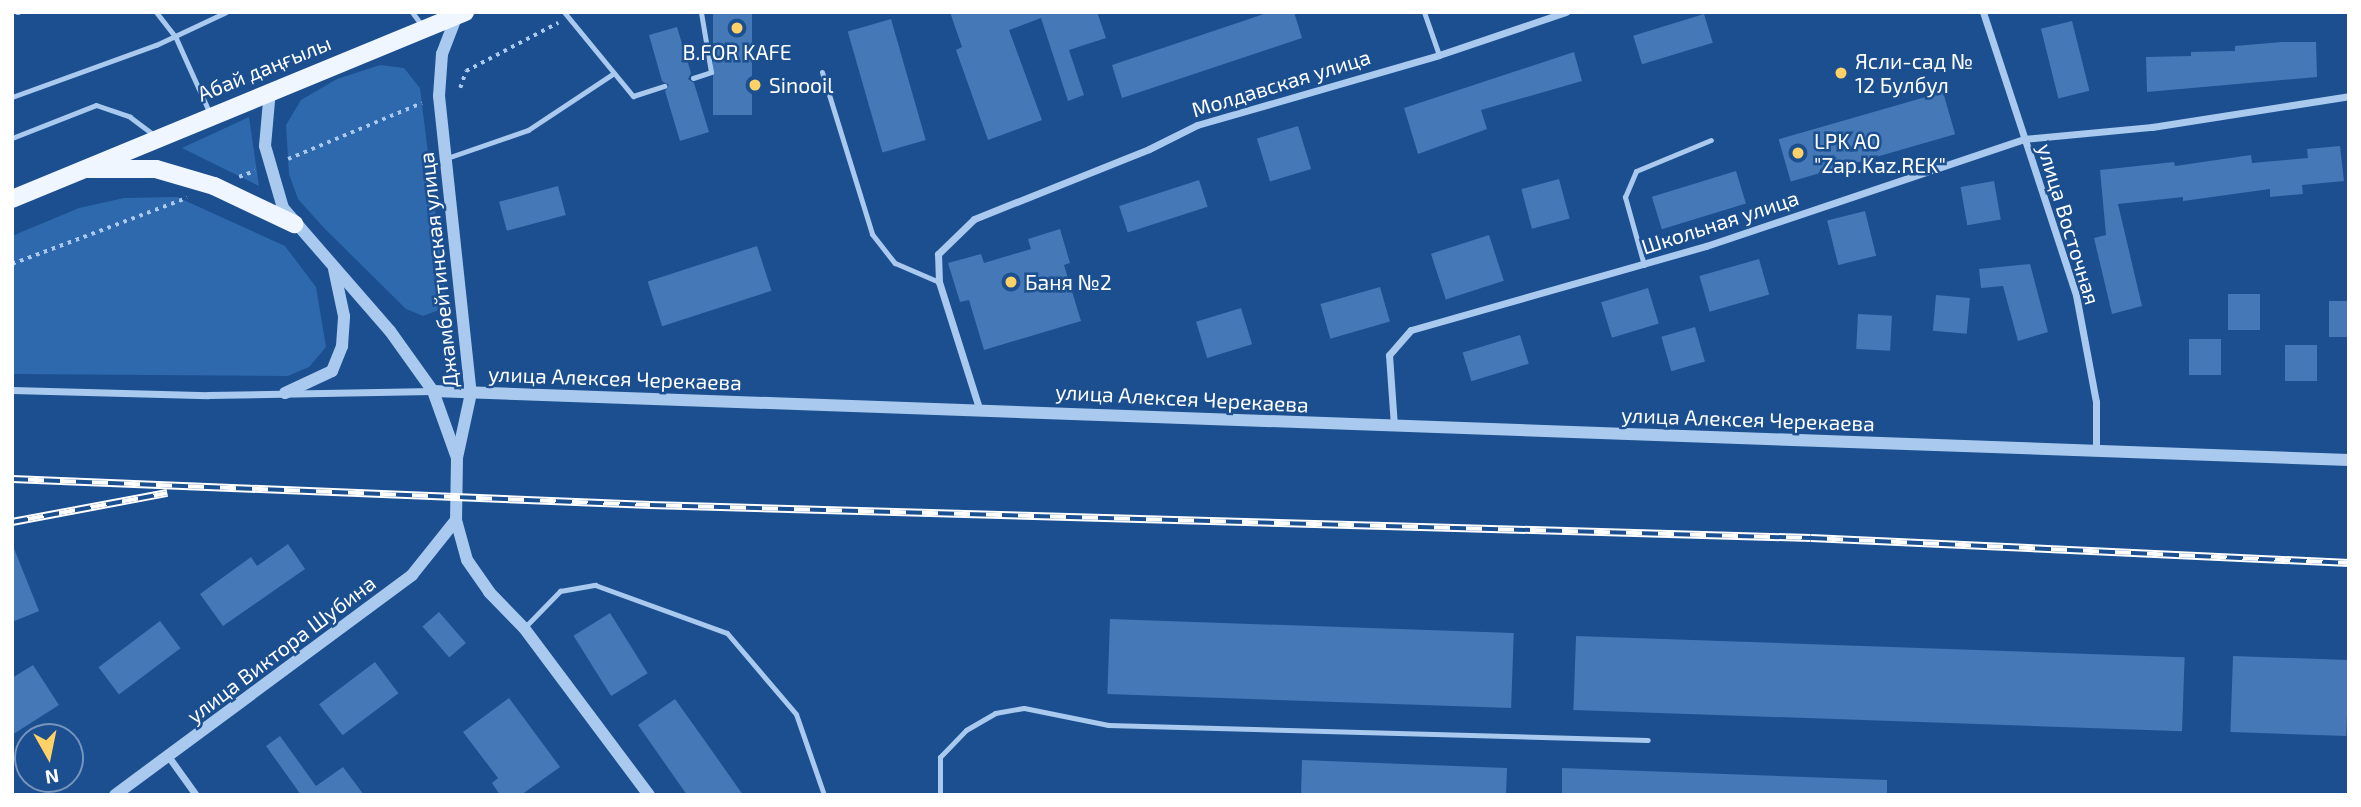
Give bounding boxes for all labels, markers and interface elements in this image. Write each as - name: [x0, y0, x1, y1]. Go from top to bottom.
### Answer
- marker: B.FOR KAFE: [729, 20, 745, 36]
- street label: Абай даңғылы: [194, 30, 334, 106]
- place label: B.FOR KAFE: [682, 39, 792, 65]
- street label: Молдавская улица: [1189, 44, 1373, 122]
- place label: Ясли-сад № 12 Булбул: [1855, 48, 1973, 98]
- marker: Ясли-сад № 12 Булбул: [1833, 65, 1849, 81]
- place label: Sinooil: [769, 72, 833, 98]
- marker: Sinooil: [747, 77, 763, 93]
- place label: LPK AO "Zap.Kaz.REK": [1814, 128, 1946, 178]
- street label: улица Восточная: [2033, 140, 2105, 308]
- marker: LPK AO "Zap.Kaz.REK": [1788, 143, 1808, 163]
- street label: Джамбейтинская улица: [413, 151, 463, 389]
- street label: Школьная улица: [1638, 185, 1802, 259]
- place label: Баня №2: [1025, 269, 1112, 295]
- marker: Баня №2: [1003, 274, 1019, 290]
- street label: улица Алексея Черекаева: [488, 361, 742, 395]
- street label: улица Алексея Черекаева: [1055, 379, 1309, 417]
- street label: улица Алексея Черекаева: [1621, 402, 1875, 436]
- street label: улица Виктора Шубина: [182, 570, 380, 728]
- north arrow: [14, 723, 84, 793]
- text: N: [43, 765, 61, 790]

